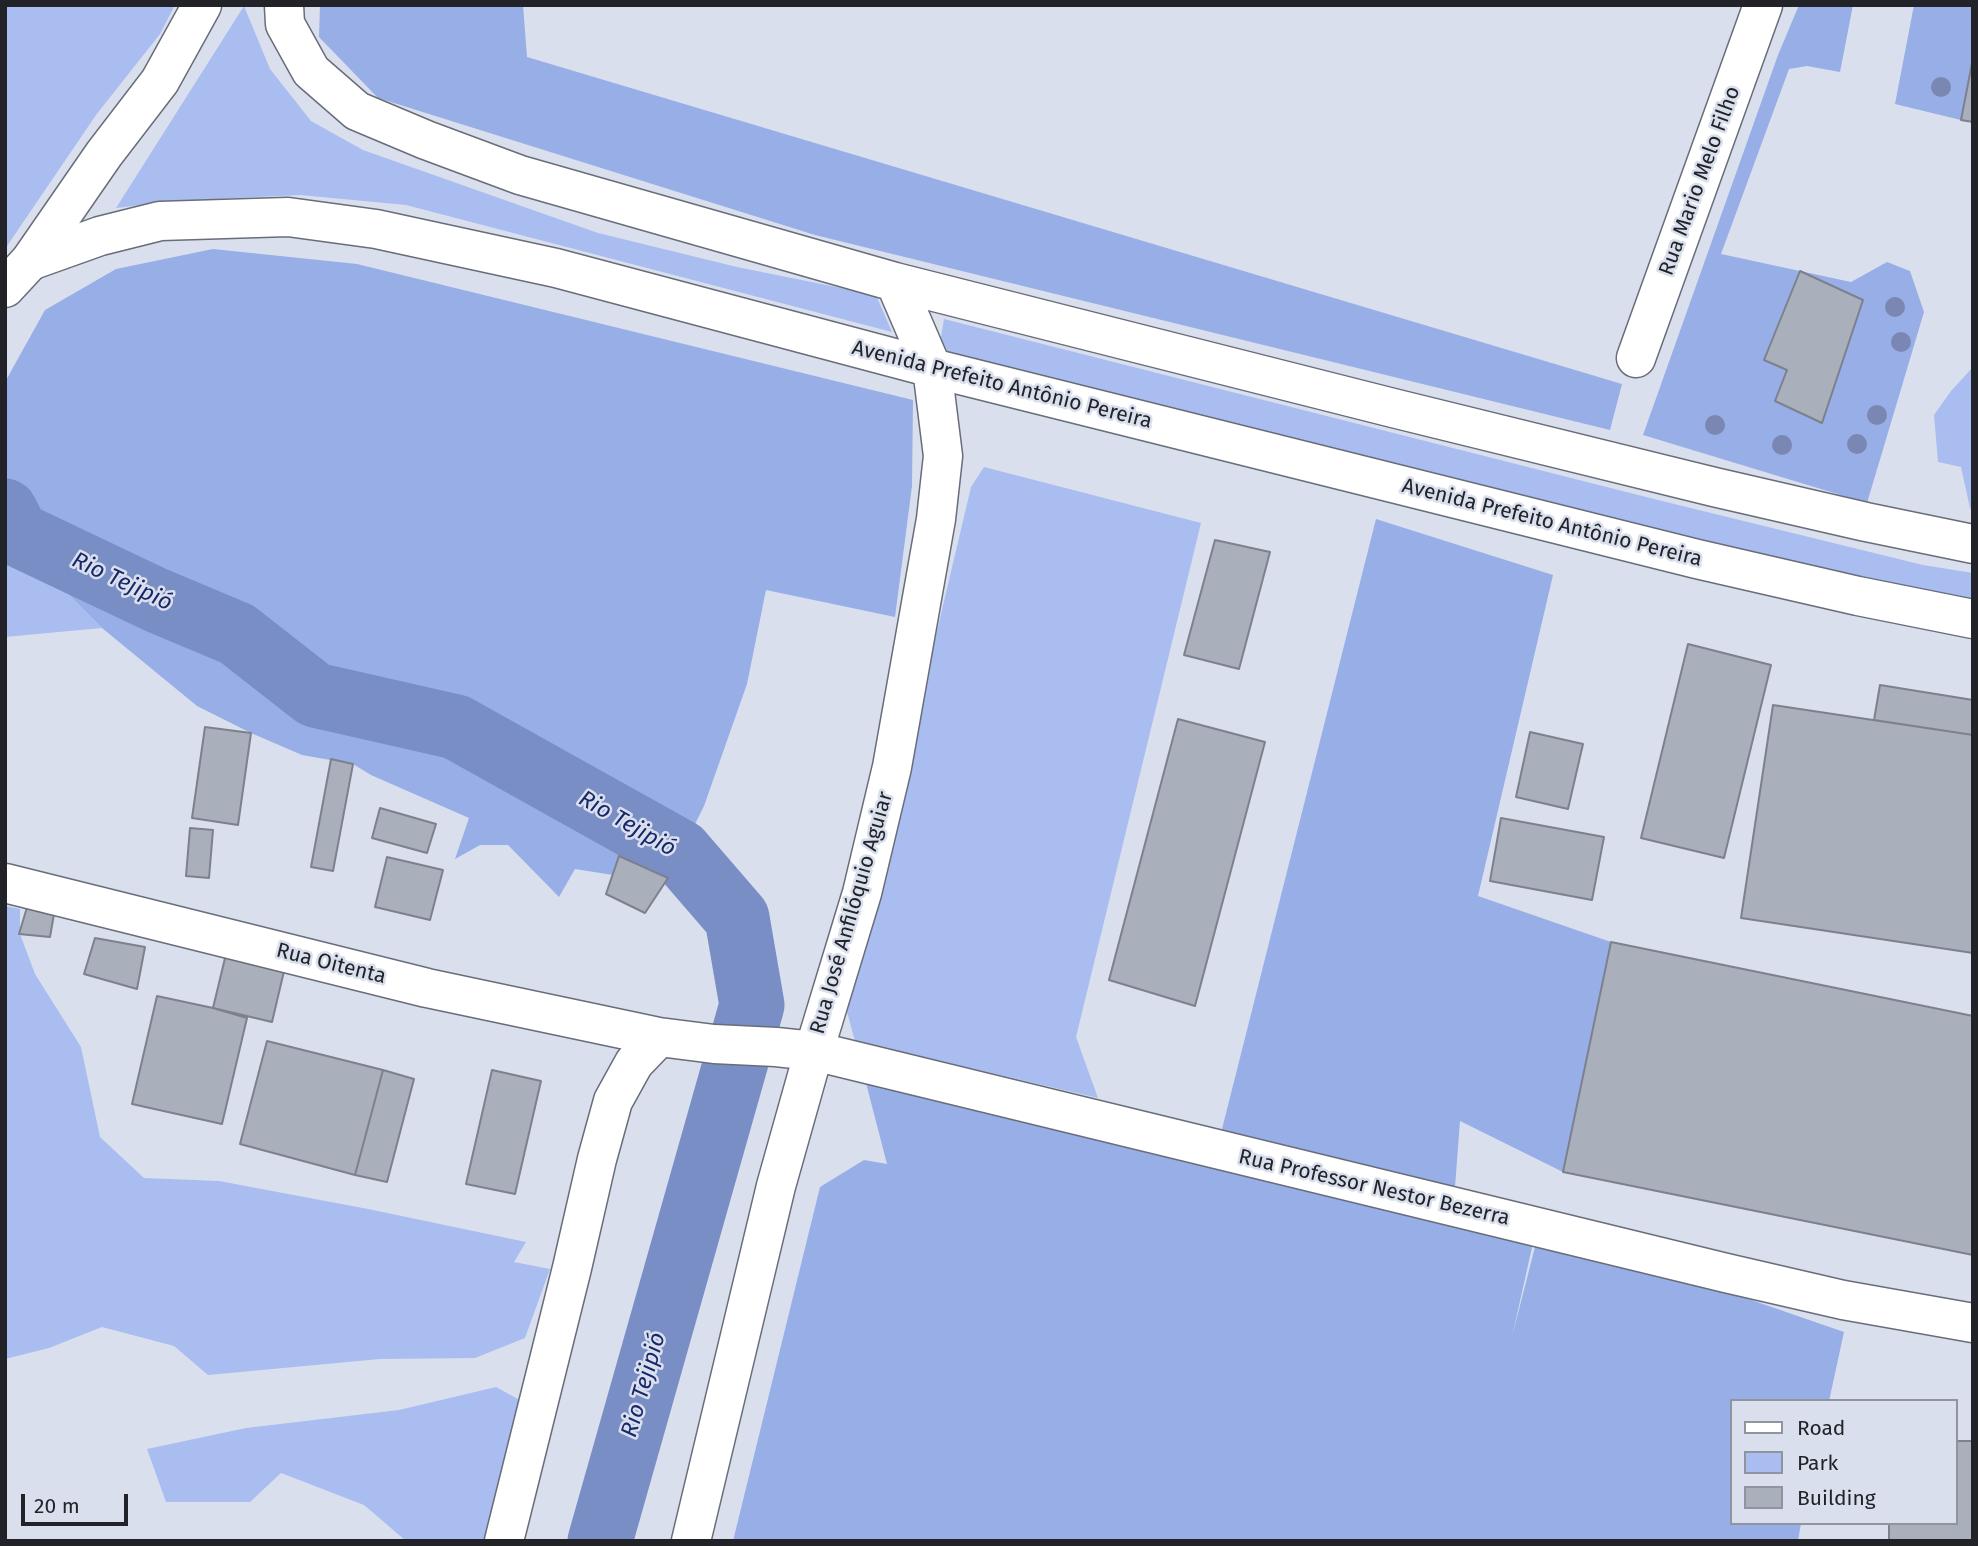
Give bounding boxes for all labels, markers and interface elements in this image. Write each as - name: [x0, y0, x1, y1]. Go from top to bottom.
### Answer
- street label: Rua Mario Melo Filho: [1654, 83, 1746, 279]
- street label: Avenida Prefeito Antônio Pereira: [849, 336, 1155, 434]
- street label: Avenida Prefeito Antônio Pereira: [1399, 474, 1705, 572]
- water label: Rio Tejipió: [67, 547, 177, 617]
- water label: Rio Tejipió: [573, 785, 681, 863]
- street label: Rua José Anfilóquio Aguiar: [805, 789, 899, 1037]
- street label: Rua Oitenta: [273, 938, 389, 990]
- street label: Rua Professor Nestor Bezerra: [1236, 1145, 1512, 1231]
- water label: Rio Tejipió: [616, 1329, 672, 1441]
- legend: [1730, 1399, 1957, 1525]
- text: Road: [1797, 1415, 1845, 1441]
- text: Park: [1797, 1450, 1838, 1476]
- scale bar: [24, 1480, 131, 1524]
- text: Building: [1797, 1485, 1876, 1511]
- text: 20 m: [34, 1493, 80, 1519]

